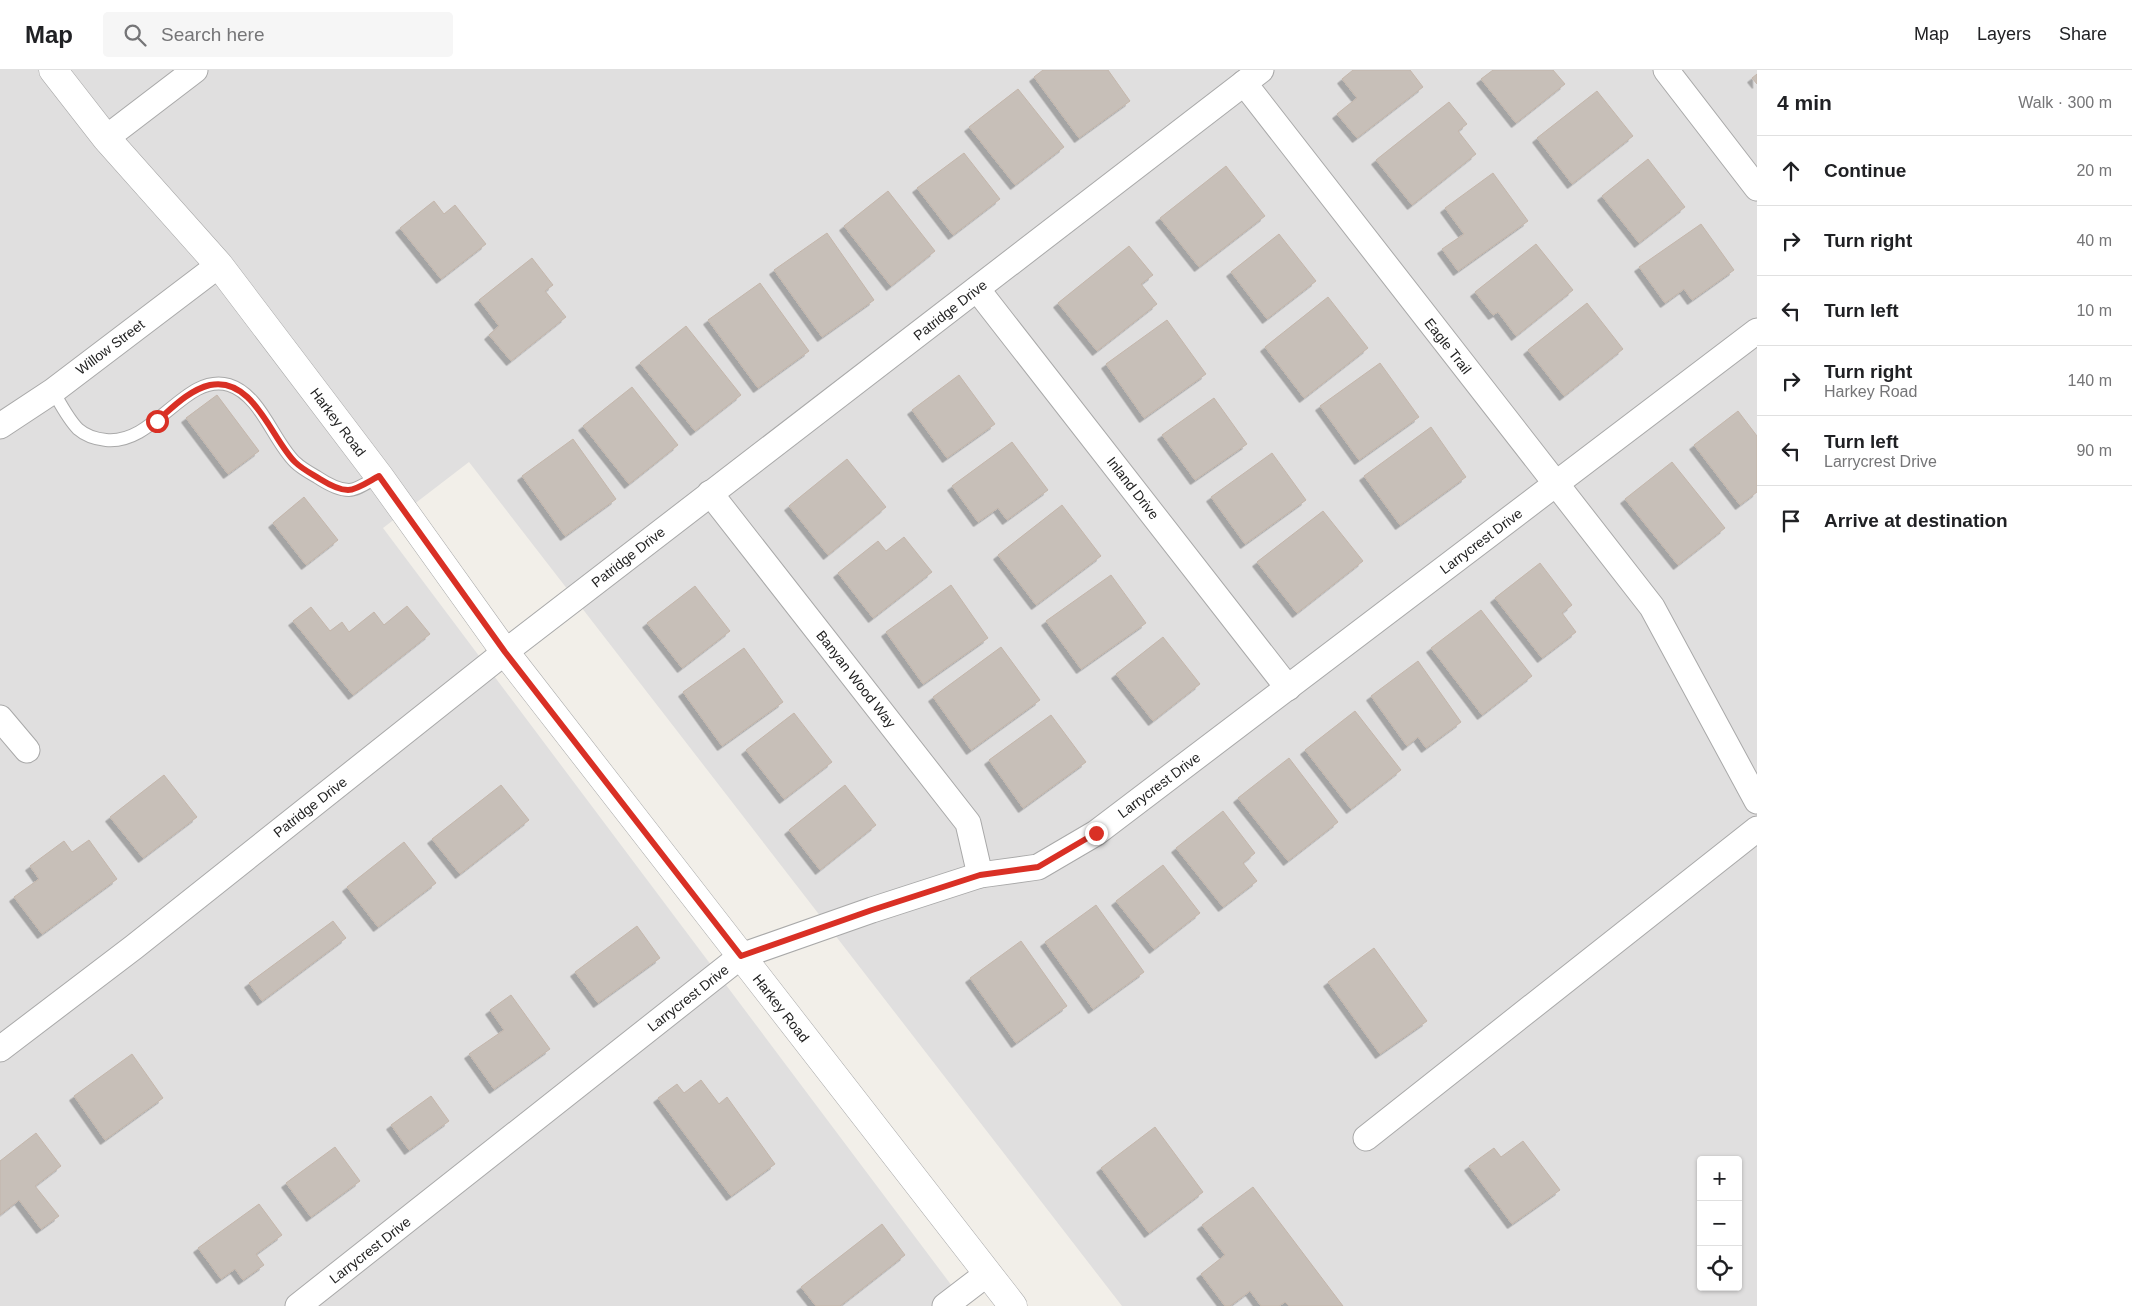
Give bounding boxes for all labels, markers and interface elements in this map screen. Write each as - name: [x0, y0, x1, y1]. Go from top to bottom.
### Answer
- search box: [103, 12, 453, 57]
- text: Map: [25, 21, 73, 48]
- icon: search: [121, 21, 149, 49]
- text: Search here: [161, 24, 265, 45]
- text: Map: [1914, 24, 1949, 44]
- text: Layers: [1977, 24, 2031, 44]
- text: Share: [2059, 24, 2107, 44]
- text: 4 min: [1777, 91, 1832, 114]
- text: Walk · 300 m: [2018, 94, 2112, 111]
- icon: ahead: [1777, 157, 1805, 185]
- text: Continue: [1824, 160, 1906, 181]
- text: 20 m: [2076, 162, 2112, 179]
- icon: right: [1777, 227, 1805, 255]
- text: Turn right: [1824, 230, 1912, 251]
- text: 40 m: [2076, 232, 2112, 249]
- street label: Patridge Drive: [910, 276, 990, 344]
- icon: left: [1777, 297, 1805, 325]
- text: Turn left: [1824, 300, 1899, 321]
- text: 10 m: [2076, 302, 2112, 319]
- street label: Eagle Trail: [1421, 315, 1475, 377]
- street label: Willow Street: [73, 316, 148, 378]
- text: Turn right: [1824, 361, 1912, 382]
- icon: right: [1777, 367, 1805, 395]
- text: 140 m: [2068, 372, 2112, 389]
- text: Harkey Road: [1824, 383, 1917, 400]
- street label: Harkey Road: [307, 385, 369, 459]
- route start: [146, 410, 169, 433]
- text: Turn left: [1824, 431, 1899, 452]
- icon: left: [1777, 437, 1805, 465]
- text: 90 m: [2076, 442, 2112, 459]
- text: Larrycrest Drive: [1824, 453, 1937, 470]
- street label: Inland Drive: [1104, 454, 1162, 523]
- street label: Larrycrest Drive: [1437, 505, 1525, 577]
- icon: arrive: [1777, 507, 1805, 535]
- text: Arrive at destination: [1824, 510, 2008, 531]
- street label: Patridge Drive: [588, 523, 668, 591]
- street label: Banyan Wood Way: [813, 627, 899, 731]
- street label: Larrycrest Drive: [1115, 749, 1203, 821]
- street label: Patridge Drive: [270, 773, 350, 841]
- route end: [1085, 822, 1108, 845]
- street label: Larrycrest Drive: [644, 961, 732, 1035]
- street label: Harkey Road: [750, 971, 812, 1045]
- map controls: [1697, 1156, 1742, 1291]
- button: +: [1697, 1156, 1742, 1201]
- button: −: [1697, 1201, 1742, 1246]
- street label: Larrycrest Drive: [326, 1213, 414, 1287]
- button: locate: [1697, 1246, 1742, 1291]

